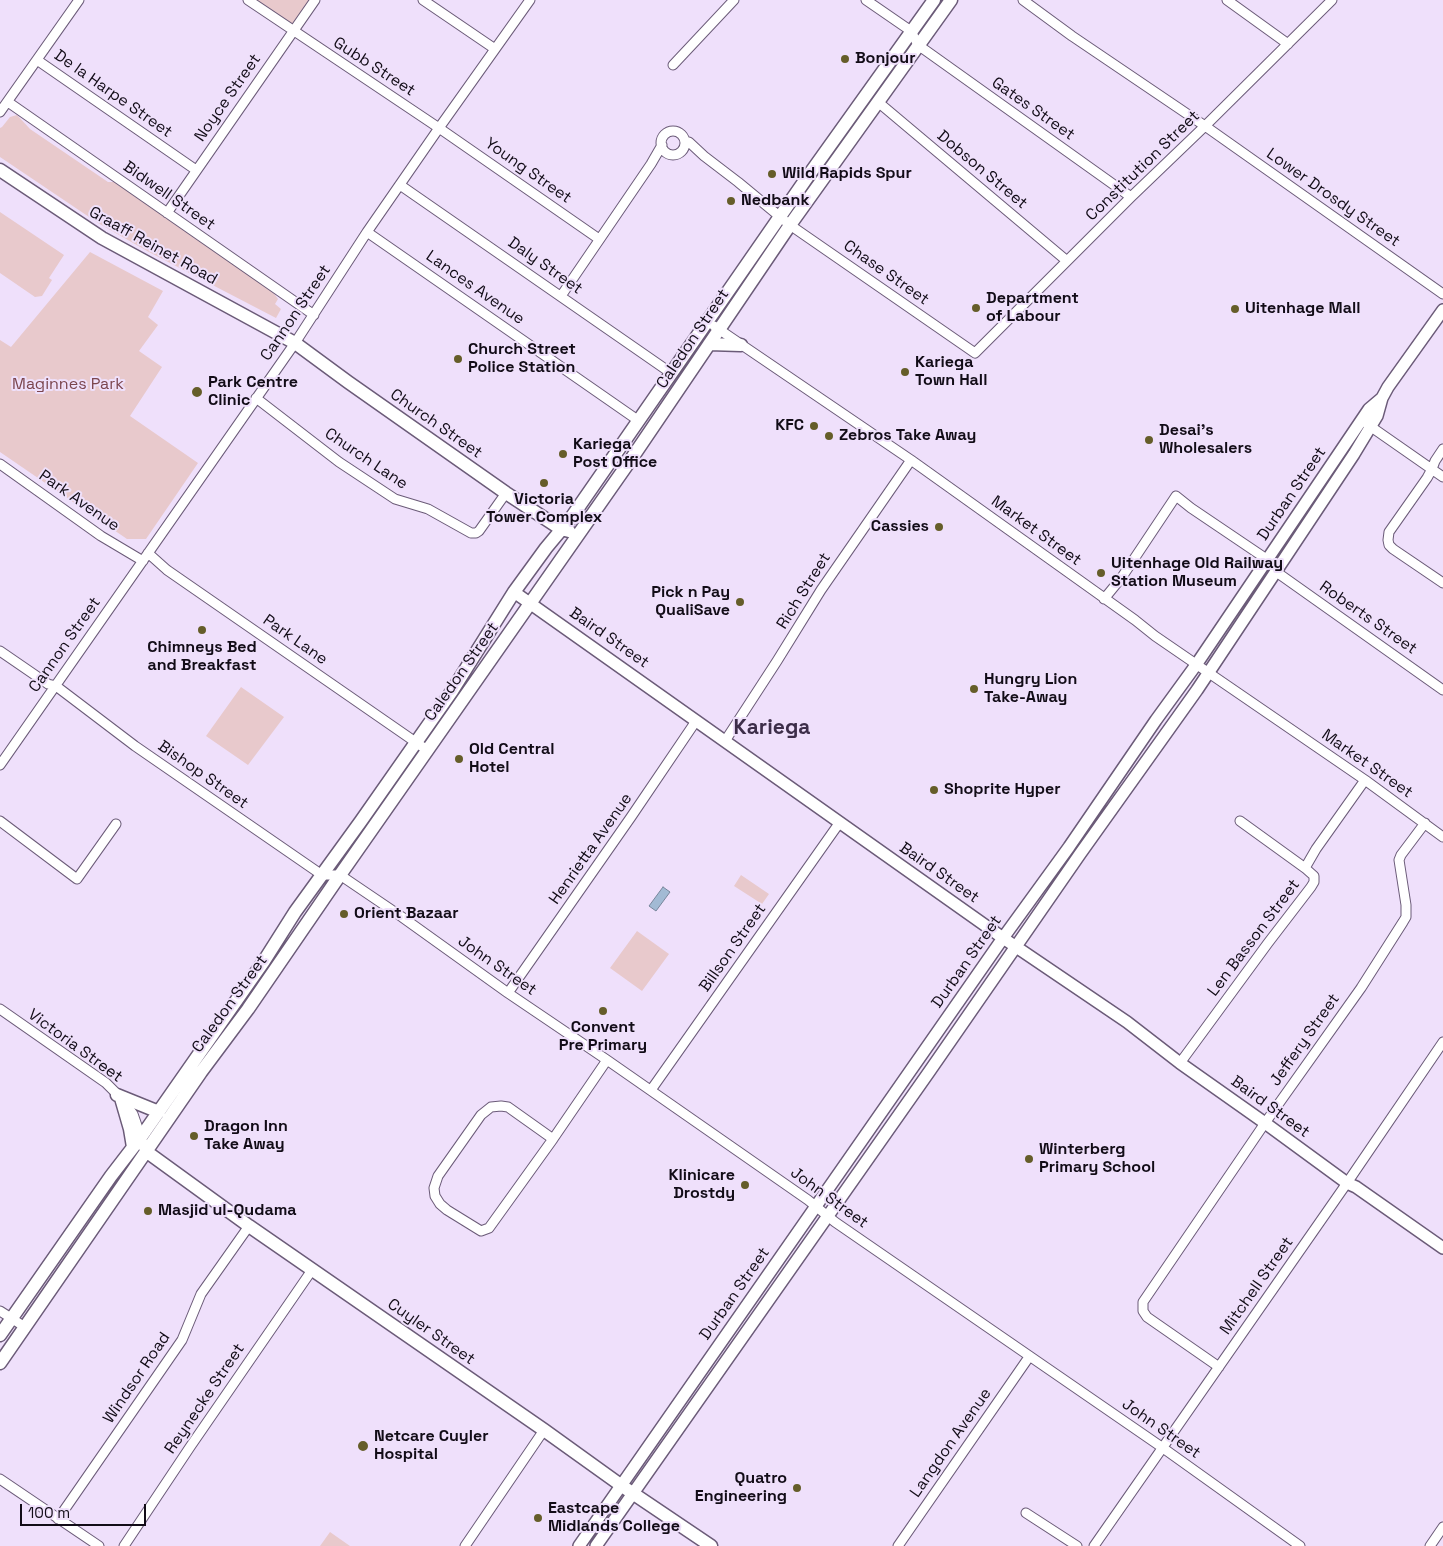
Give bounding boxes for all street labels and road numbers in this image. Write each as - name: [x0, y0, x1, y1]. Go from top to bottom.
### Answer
- street label: Gubb Street: [329, 33, 419, 101]
- street label: De la Harpe Street: [50, 46, 176, 142]
- street label: Noyce Street: [191, 51, 265, 145]
- street label: Gates Street: [988, 73, 1078, 145]
- street label: Constitution Street: [1082, 107, 1204, 225]
- street label: Dobson Street: [933, 127, 1031, 213]
- street label: Young Street: [481, 134, 575, 208]
- street label: Lower Drosdy Street: [1263, 145, 1403, 251]
- street label: Bidwell Street: [119, 157, 219, 235]
- street label: Graaff Reinet Road: [85, 203, 221, 289]
- street label: Daly Street: [504, 233, 586, 299]
- street label: Chase Street: [839, 236, 933, 310]
- street label: Lances Avenue: [422, 247, 528, 329]
- street label: Cannon Street: [257, 261, 335, 365]
- street label: Caledon Street: [653, 286, 733, 392]
- street label: Church Street: [386, 385, 486, 463]
- street label: Church Lane: [321, 424, 411, 494]
- street label: Durban Street: [1254, 444, 1330, 544]
- street label: Park Avenue: [35, 466, 123, 536]
- street label: Market Street: [987, 492, 1085, 570]
- street label: Rich Street: [773, 549, 835, 633]
- street label: Roberts Street: [1316, 577, 1420, 659]
- street label: Cannon Street: [25, 594, 105, 696]
- street label: Baird Street: [566, 604, 652, 672]
- street label: Park Lane: [259, 611, 331, 669]
- street label: Caledon Street: [421, 619, 503, 725]
- street label: Market Street: [1318, 726, 1416, 802]
- street label: Bishop Street: [154, 737, 252, 813]
- street label: Henrietta Avenue: [545, 790, 637, 908]
- street label: Baird Street: [896, 839, 982, 907]
- street label: Len Basson Street: [1204, 876, 1304, 1000]
- street label: Billson Street: [695, 900, 771, 996]
- street label: Durban Street: [928, 912, 1006, 1012]
- street label: John Street: [454, 932, 540, 1000]
- street label: Caledon Street: [188, 951, 272, 1057]
- street label: Jeffery Street: [1266, 990, 1344, 1090]
- street label: Victoria Street: [24, 1005, 126, 1087]
- street label: Baird Street: [1227, 1072, 1313, 1142]
- street label: John Street: [786, 1163, 872, 1233]
- street label: Mitchell Street: [1216, 1234, 1298, 1338]
- street label: Durban Street: [696, 1244, 774, 1344]
- street label: Cuyler Street: [384, 1295, 478, 1369]
- street label: Windsor Road: [99, 1329, 175, 1427]
- street label: Reynecke Street: [161, 1340, 249, 1458]
- street label: Langdon Avenue: [906, 1385, 996, 1501]
- street label: John Street: [1118, 1395, 1204, 1463]

